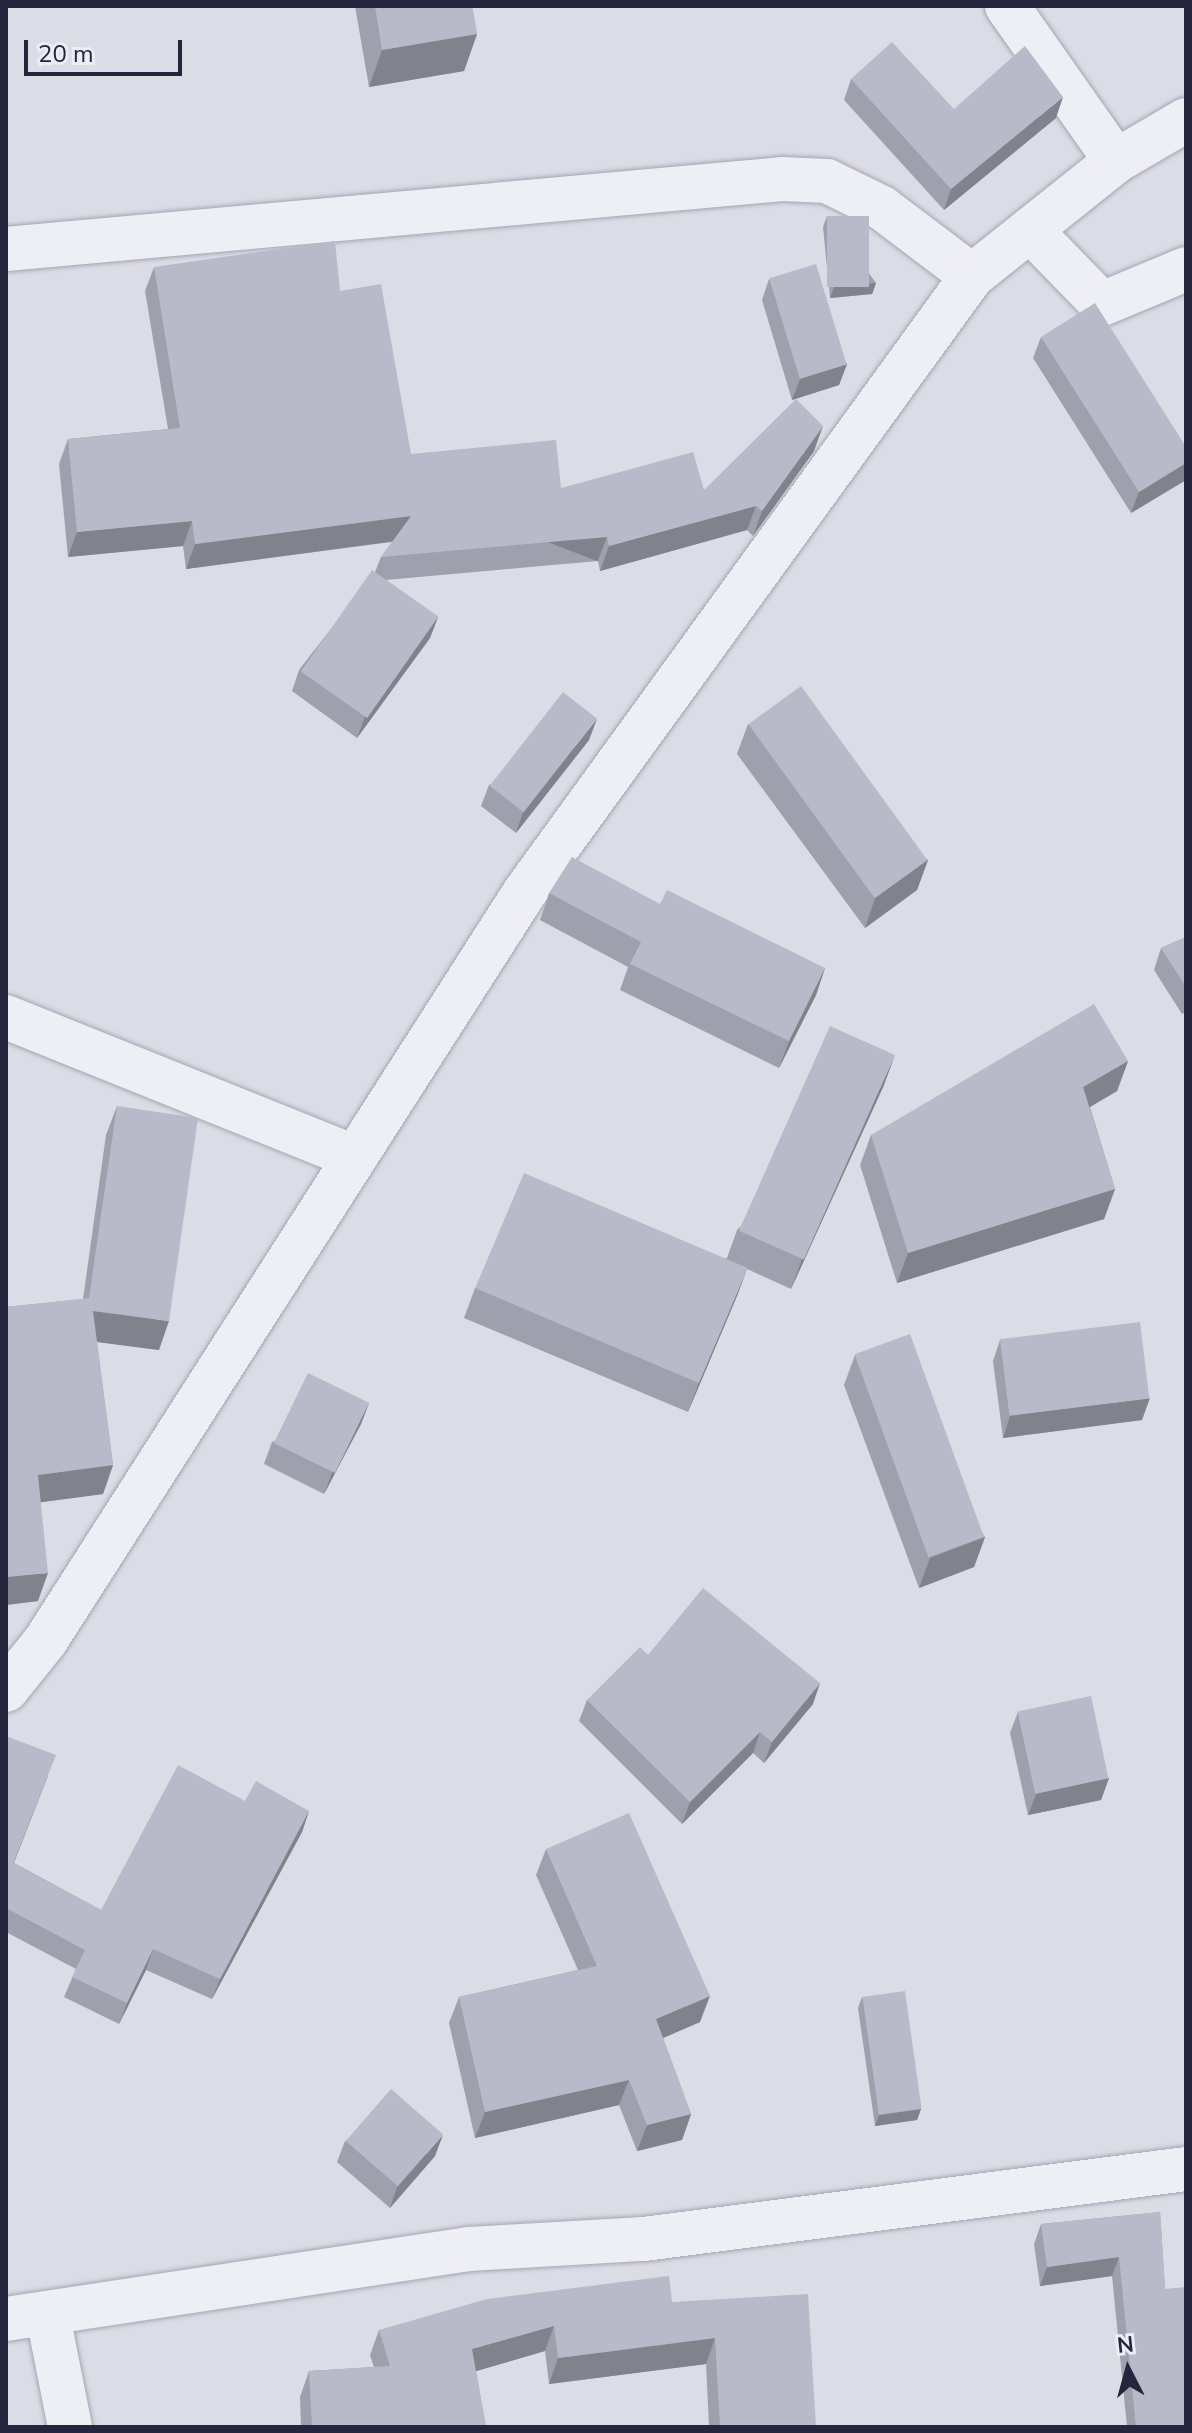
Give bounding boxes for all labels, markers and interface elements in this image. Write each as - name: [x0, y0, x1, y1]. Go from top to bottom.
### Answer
- scale bar: [28, 24, 186, 74]
- text: 20 m: [38, 38, 94, 70]
- north arrow: [1088, 2329, 1168, 2409]
- text: N: [1116, 2329, 1135, 2361]

